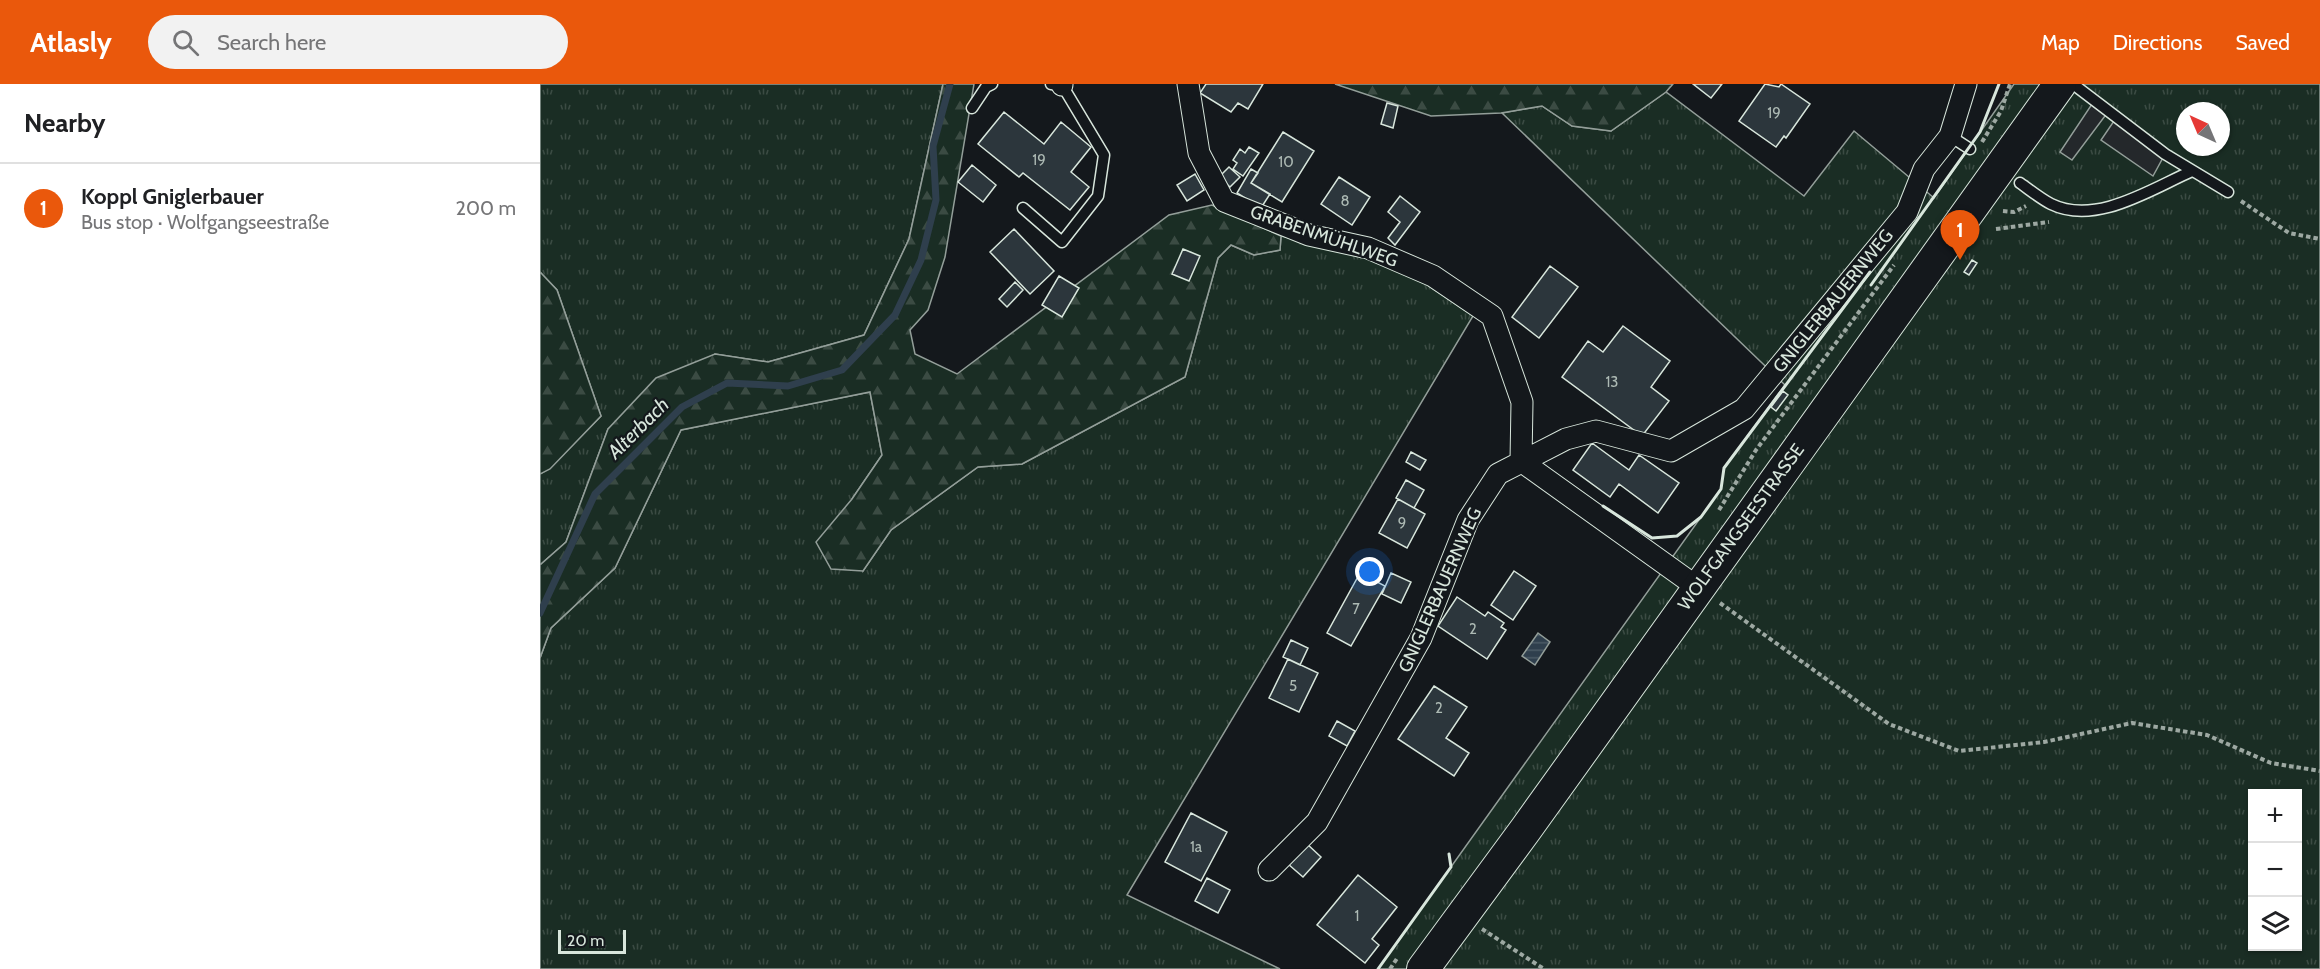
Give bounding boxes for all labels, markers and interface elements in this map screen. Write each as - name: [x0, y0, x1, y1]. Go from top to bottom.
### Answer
- search box: [148, 15, 568, 69]
- text: Atlasly: [30, 25, 112, 59]
- icon: search: [169, 26, 202, 59]
- text: Search here: [217, 29, 326, 56]
- text: Map: [2041, 30, 2080, 55]
- text: Directions: [2113, 30, 2202, 55]
- text: Saved: [2235, 30, 2290, 55]
- north arrow: [2176, 102, 2230, 156]
- house number: 19: [1767, 104, 1781, 122]
- text: Nearby: [24, 107, 105, 139]
- house number: 19: [1032, 151, 1046, 169]
- house number: 10: [1278, 153, 1294, 171]
- text: Koppl Gniglerbauer: [81, 183, 264, 210]
- house number: 8: [1340, 192, 1350, 210]
- text: 1: [40, 196, 47, 220]
- text: 200 m: [456, 196, 516, 220]
- street label: GRABENMÜHLWEG: [1247, 200, 1401, 272]
- text: Bus stop · Wolfgangseestraße: [81, 210, 329, 234]
- pin: 1: [1940, 210, 1980, 260]
- street label: GNIGLERBAUERNWEG: [1768, 225, 1898, 377]
- house number: 13: [1605, 373, 1619, 391]
- water label: Alterbach: [602, 392, 674, 464]
- street label: WOLFGANGSEESTRASSE: [1673, 439, 1809, 615]
- street label: GNIGLERBAUERNWEG: [1394, 504, 1486, 676]
- house number: 9: [1398, 514, 1406, 532]
- your location: [1355, 557, 1384, 586]
- house number: 7: [1352, 600, 1360, 618]
- house number: 2: [1469, 620, 1477, 638]
- house number: 5: [1289, 677, 1297, 695]
- house number: 2: [1435, 699, 1443, 717]
- map controls: [2248, 789, 2302, 951]
- button: +: [2248, 789, 2302, 843]
- house number: 1a: [1190, 838, 1203, 856]
- button: −: [2248, 843, 2302, 897]
- button: layers: [2248, 897, 2302, 951]
- house number: 1: [1355, 907, 1359, 925]
- scale bar: [558, 927, 626, 954]
- text: 20 m: [567, 931, 604, 950]

